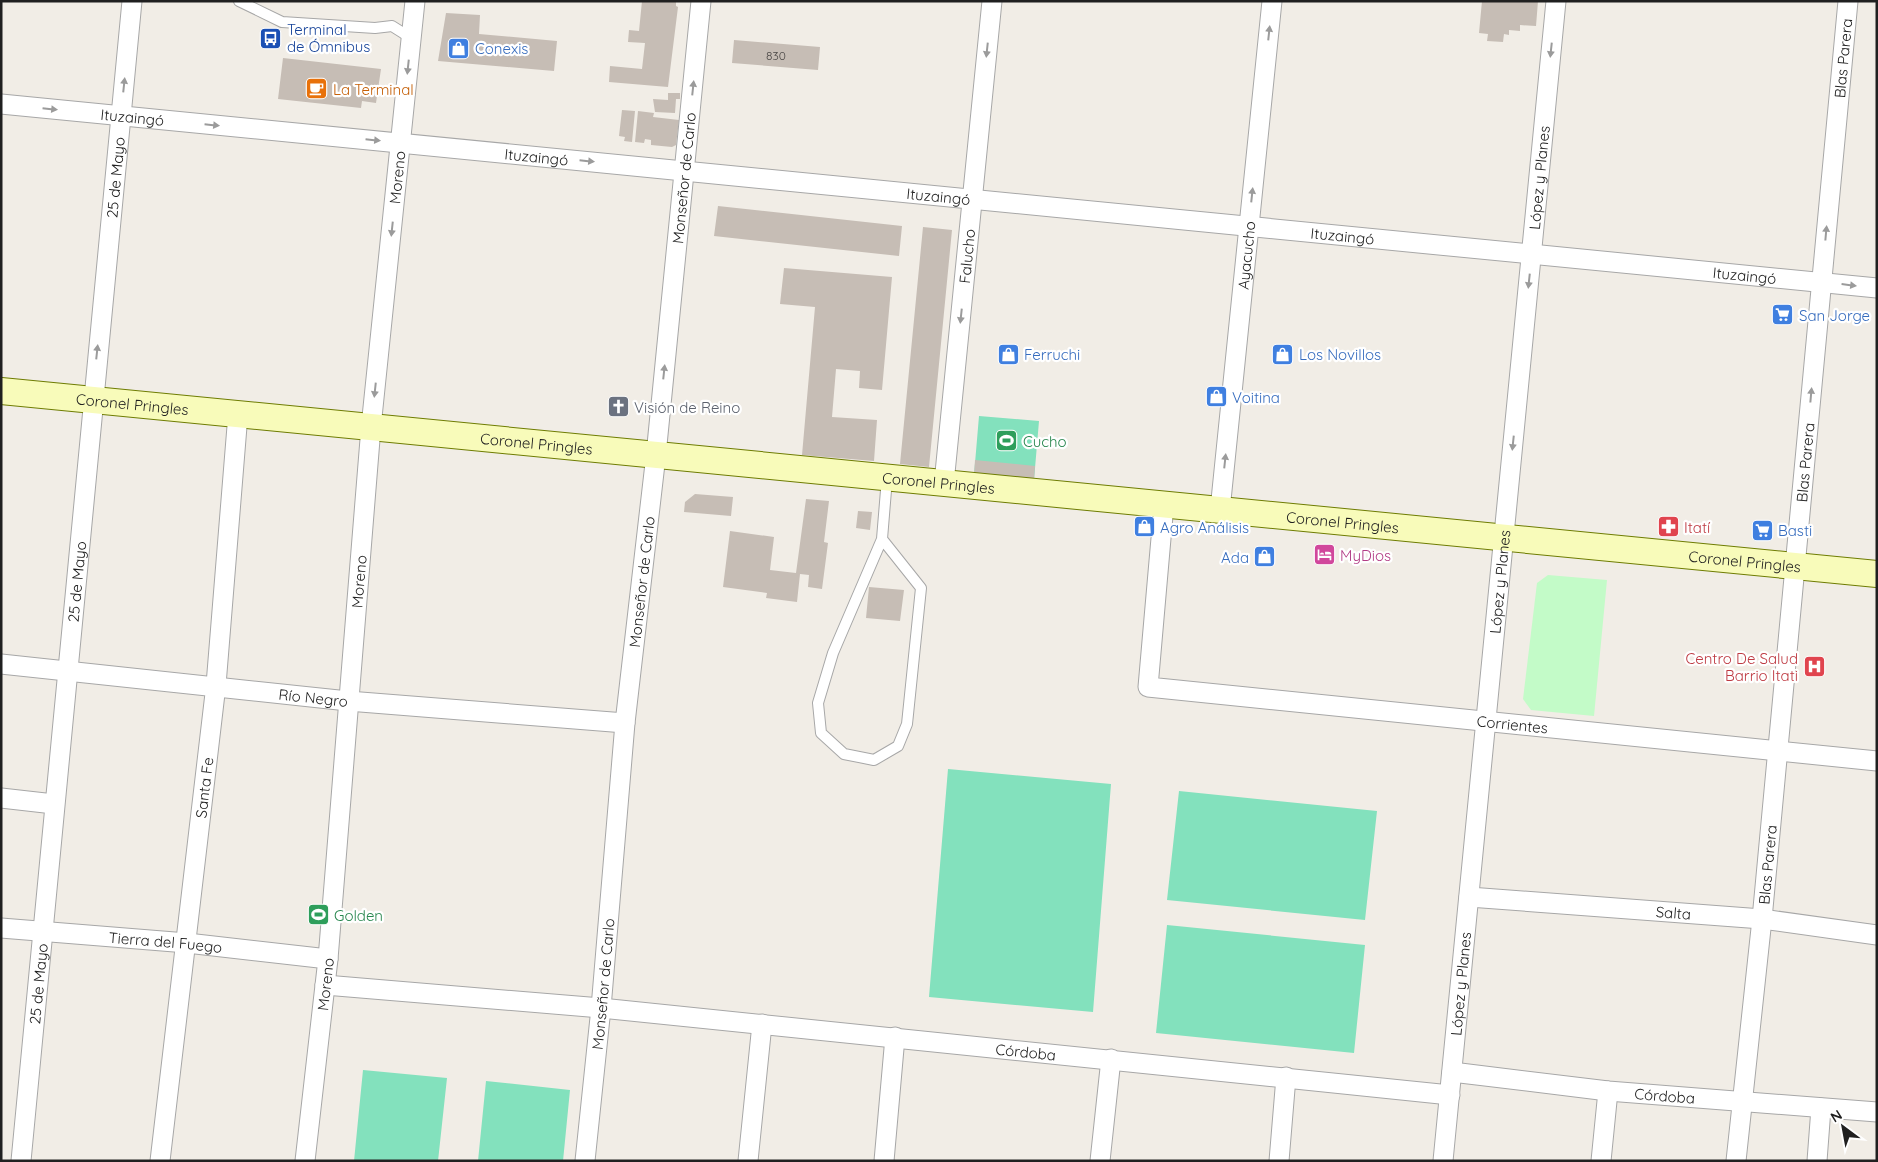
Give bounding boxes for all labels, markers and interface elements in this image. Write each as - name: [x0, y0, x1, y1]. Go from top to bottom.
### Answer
- street label: Blas Parera: [1829, 17, 1856, 99]
- place label: Terminal de Ómnibus: [287, 20, 370, 56]
- one-way arrow: [1265, 25, 1273, 41]
- bus stop icon: Terminal de Ómnibus: [259, 26, 283, 50]
- shop icon: Conexis: [447, 36, 471, 60]
- place label: Conexis: [475, 39, 528, 58]
- one-way arrow: [983, 42, 991, 58]
- one-way arrow: [1547, 42, 1555, 58]
- house number: 830: [766, 48, 786, 63]
- one-way arrow: [404, 59, 412, 75]
- one-way arrow: [120, 77, 128, 93]
- cafe icon: La Terminal: [305, 77, 329, 101]
- place label: La Terminal: [333, 80, 414, 99]
- one-way arrow: [689, 80, 697, 96]
- street label: Ituzaingó: [100, 104, 165, 129]
- one-way arrow: [42, 105, 58, 113]
- street label: Monseñor de Carlo: [667, 111, 699, 245]
- one-way arrow: [204, 121, 220, 129]
- street label: López y Planes: [1524, 125, 1553, 230]
- street label: 25 de Mayo: [102, 136, 128, 219]
- one-way arrow: [366, 137, 382, 145]
- street label: Ituzaingó: [504, 144, 569, 169]
- street label: Moreno: [385, 150, 409, 205]
- one-way arrow: [580, 157, 596, 165]
- street label: Ituzaingó: [906, 183, 971, 209]
- one-way arrow: [1248, 187, 1256, 203]
- street label: Ayacucho: [1233, 220, 1259, 290]
- one-way arrow: [387, 221, 395, 237]
- street label: Ituzaingó: [1310, 223, 1375, 248]
- one-way arrow: [1822, 225, 1830, 241]
- street label: Falucho: [954, 228, 979, 284]
- street label: Ituzaingó: [1712, 262, 1777, 288]
- one-way arrow: [1525, 273, 1533, 289]
- one-way arrow: [1841, 281, 1857, 289]
- supermarket icon: San Jorge: [1771, 303, 1795, 327]
- place label: San Jorge: [1799, 306, 1870, 325]
- one-way arrow: [957, 308, 965, 324]
- shop icon: Ferruchi: [996, 342, 1020, 366]
- shop icon: Los Novillos: [1271, 342, 1295, 366]
- one-way arrow: [93, 343, 101, 359]
- place label: Ferruchi: [1024, 345, 1080, 364]
- place label: Los Novillos: [1299, 345, 1381, 364]
- one-way arrow: [660, 363, 668, 379]
- one-way arrow: [371, 383, 379, 399]
- shop icon: Voitina: [1204, 385, 1228, 409]
- one-way arrow: [1807, 387, 1815, 403]
- place label: Voitina: [1232, 388, 1280, 407]
- street label: Coronel Pringles: [75, 389, 190, 419]
- church icon: Visión de Reino: [606, 395, 630, 419]
- place label: Visión de Reino: [634, 398, 740, 417]
- street label: Blas Parera: [1792, 422, 1818, 503]
- street label: Coronel Pringles: [479, 428, 594, 458]
- sports icon: Cucho: [995, 429, 1019, 453]
- place label: Cucho: [1023, 432, 1067, 451]
- one-way arrow: [1509, 435, 1517, 451]
- one-way arrow: [1221, 453, 1229, 469]
- street label: Coronel Pringles: [881, 468, 996, 497]
- street label: Coronel Pringles: [1286, 507, 1400, 537]
- street label: Monseñor de Carlo: [624, 515, 658, 648]
- shop icon: Agro Análisis: [1132, 515, 1156, 539]
- pharmacy icon: Itatí: [1656, 515, 1680, 539]
- place label: Agro Análisis: [1160, 518, 1249, 537]
- place label: Itatí: [1684, 518, 1711, 537]
- supermarket icon: Basti: [1750, 518, 1774, 542]
- place label: Basti: [1778, 521, 1812, 540]
- street label: López y Planes: [1485, 529, 1514, 635]
- street label: 25 de Mayo: [63, 540, 90, 623]
- hotel icon: MyDios: [1312, 543, 1336, 567]
- shop icon: Ada: [1253, 545, 1277, 569]
- place label: MyDios: [1340, 546, 1391, 565]
- street label: Coronel Pringles: [1688, 546, 1802, 576]
- place label: Ada: [1221, 548, 1249, 567]
- street label: Moreno: [347, 554, 370, 609]
- place label: Centro De Salud Barrio Itati: [1685, 649, 1798, 685]
- hospital icon: Centro De Salud Barrio Itati: [1802, 655, 1826, 679]
- street label: Río Negro: [278, 684, 349, 710]
- street label: Corrientes: [1476, 711, 1549, 737]
- street label: Santa Fe: [191, 756, 217, 819]
- street label: Blas Parera: [1754, 824, 1780, 905]
- street label: Salta: [1655, 902, 1692, 923]
- sports icon: Golden: [306, 903, 330, 927]
- place label: Golden: [334, 906, 383, 925]
- street label: Monseñor de Carlo: [587, 917, 618, 1051]
- street label: Tierra del Fuego: [108, 927, 223, 956]
- street label: López y Planes: [1446, 931, 1475, 1037]
- street label: 25 de Mayo: [25, 942, 51, 1025]
- street label: Moreno: [313, 957, 338, 1012]
- street label: Córdoba: [995, 1039, 1057, 1064]
- street label: Córdoba: [1634, 1084, 1696, 1107]
- north arrow: [1818, 1102, 1868, 1152]
- text: N: [1827, 1106, 1845, 1126]

